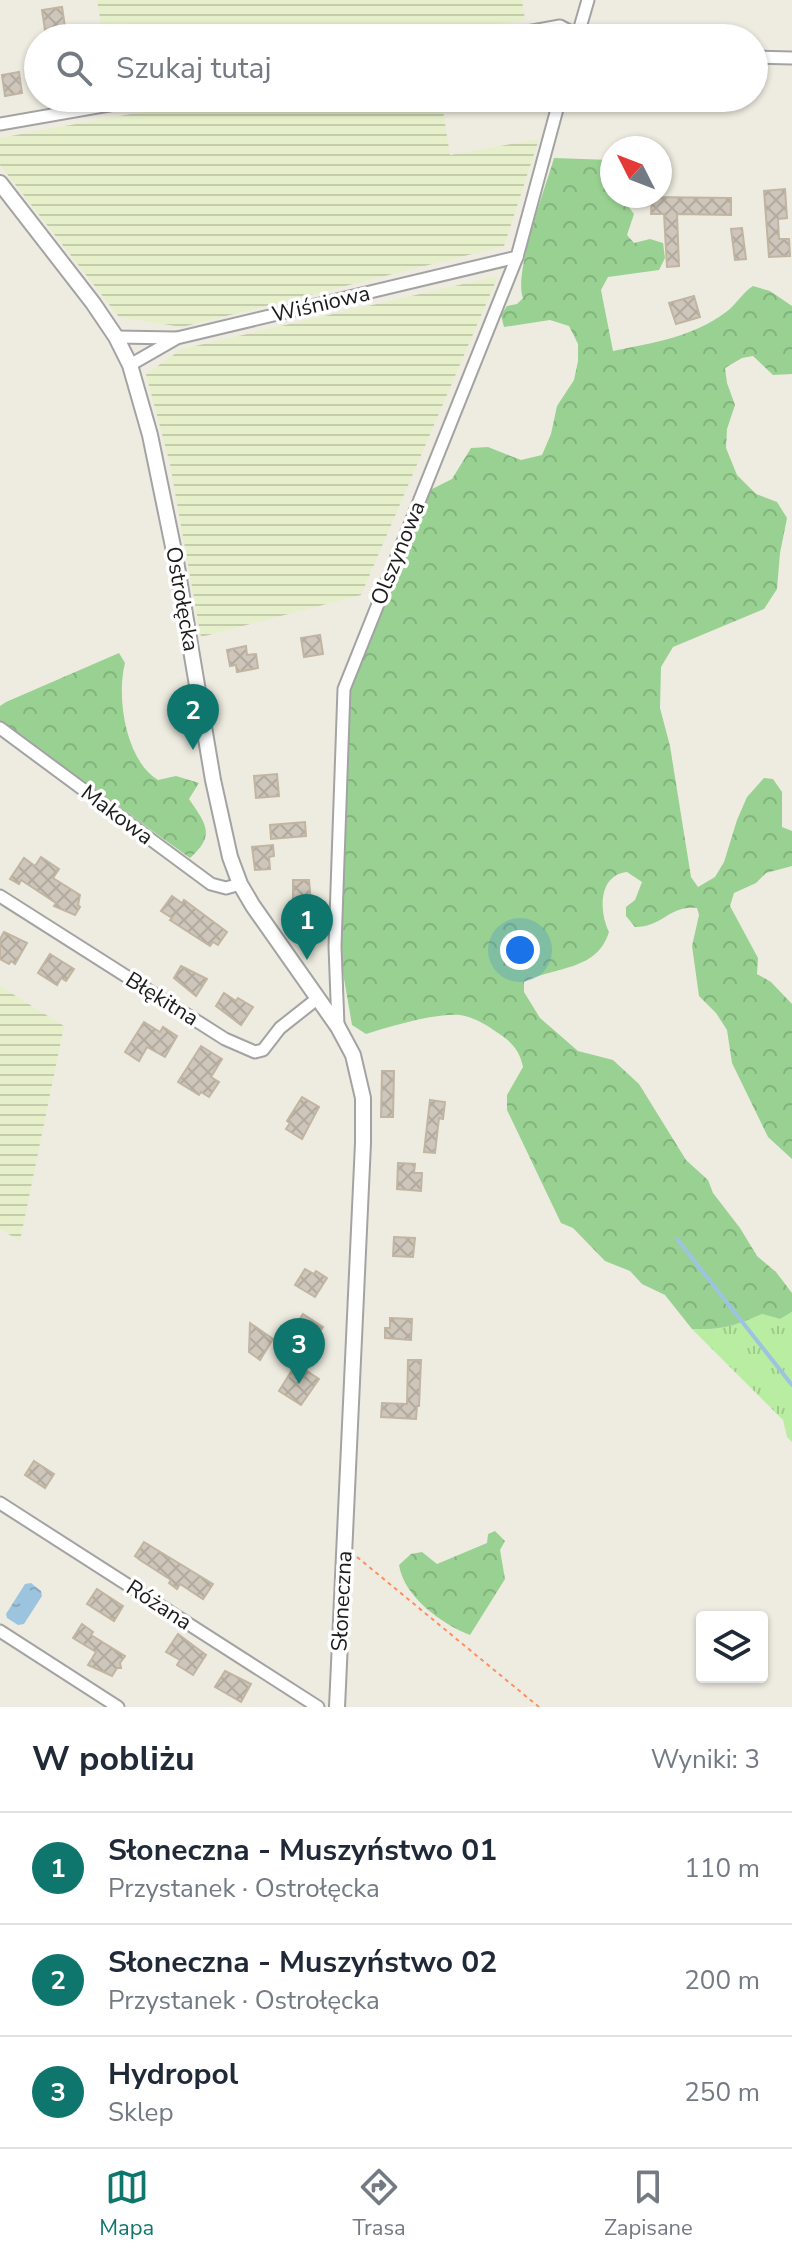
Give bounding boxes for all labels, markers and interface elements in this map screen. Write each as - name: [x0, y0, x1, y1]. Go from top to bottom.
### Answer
- search box: [24, 24, 768, 112]
- icon: search: [52, 46, 96, 90]
- text: Szukaj tutaj: [116, 48, 272, 89]
- north arrow: [600, 136, 672, 208]
- street label: Wiśniowa: [269, 278, 373, 330]
- street label: Olszynowa: [364, 497, 432, 609]
- street label: Ostrołęcka: [158, 544, 206, 654]
- pin: 2: [167, 684, 219, 750]
- street label: Makowa: [75, 778, 159, 852]
- pin: 1: [281, 894, 333, 960]
- your location: [500, 930, 540, 970]
- street label: Błękitna: [120, 965, 204, 1033]
- pin: 3: [273, 1318, 325, 1384]
- street label: Słoneczna: [324, 1550, 360, 1652]
- street label: Różana: [120, 1573, 198, 1637]
- map controls: [696, 1611, 768, 1683]
- button: layers: [696, 1611, 768, 1683]
- text: W pobliżu: [32, 1736, 195, 1782]
- text: Wyniki: 3: [651, 1742, 760, 1777]
- text: Słoneczna - Muszyństwo 01: [108, 1830, 497, 1871]
- text: 1: [50, 1851, 66, 1886]
- text: 110 m: [684, 1851, 760, 1886]
- text: Przystanek · Ostrołęcka: [108, 1871, 380, 1906]
- text: Słoneczna - Muszyństwo 02: [108, 1942, 497, 1983]
- text: 2: [50, 1963, 66, 1998]
- text: 200 m: [684, 1963, 760, 1998]
- text: Przystanek · Ostrołęcka: [108, 1983, 380, 2018]
- text: Hydropol: [108, 2054, 238, 2095]
- text: 3: [50, 2075, 66, 2110]
- text: 250 m: [684, 2075, 760, 2110]
- text: Sklep: [108, 2095, 174, 2130]
- tab: Mapa: [99, 2165, 154, 2243]
- tab: Trasa: [352, 2165, 406, 2243]
- tab: Zapisane: [604, 2165, 693, 2243]

